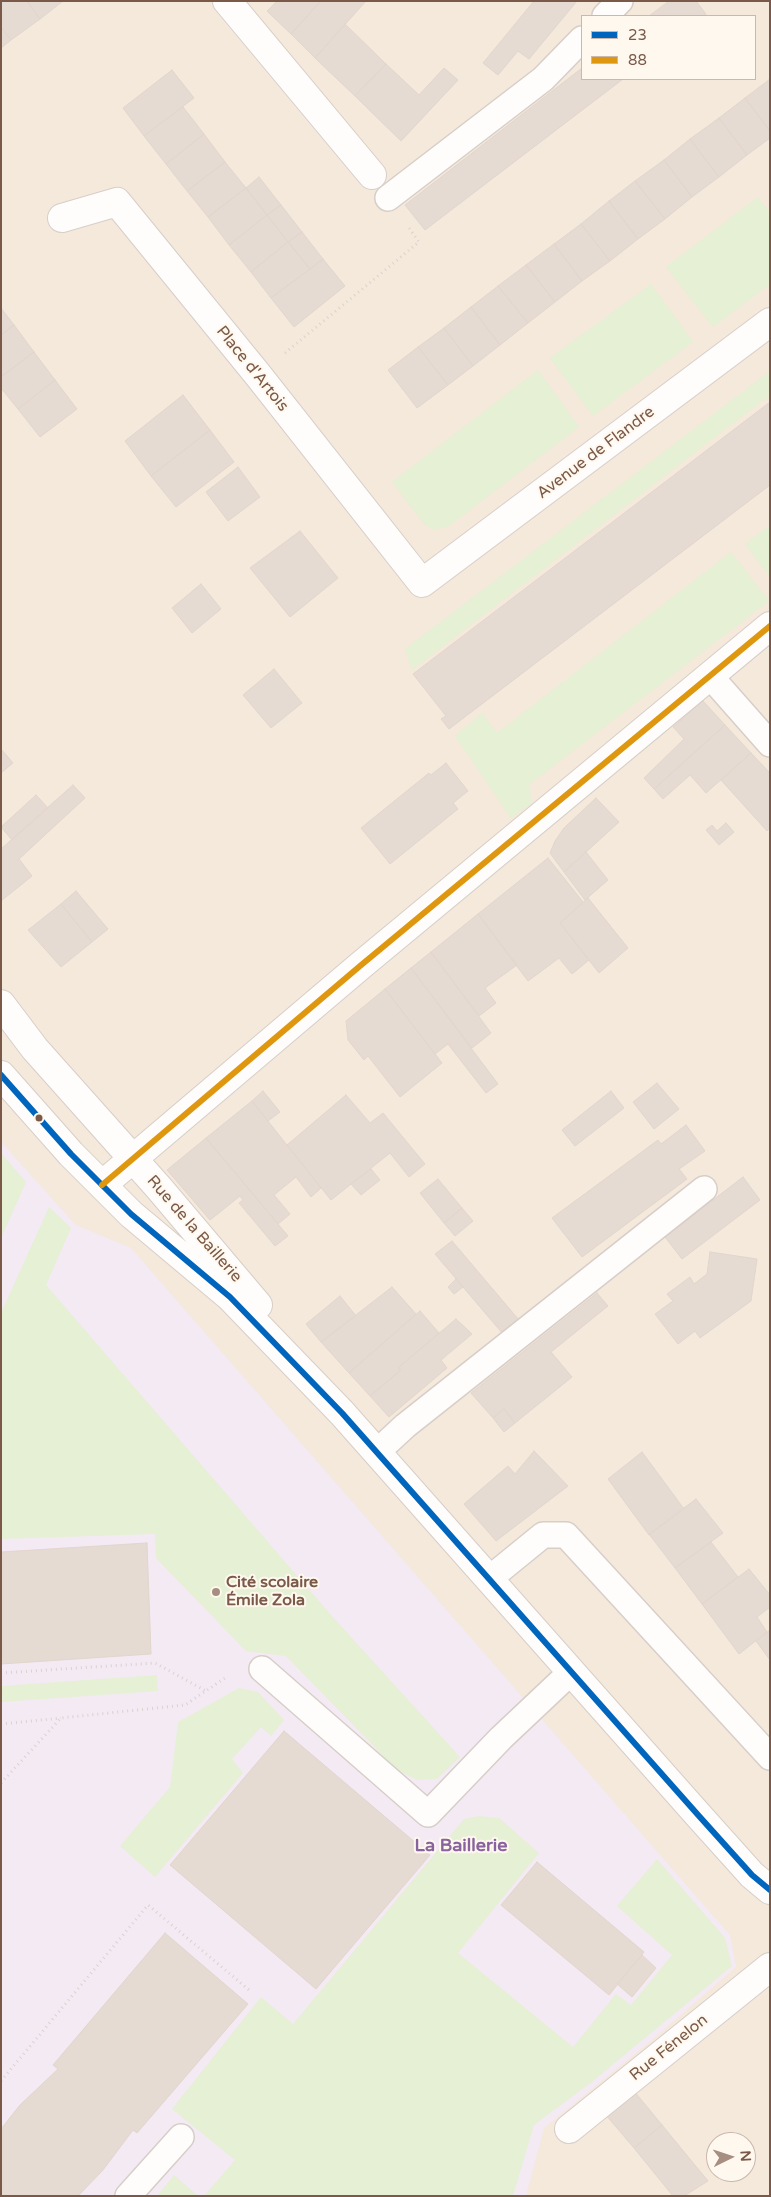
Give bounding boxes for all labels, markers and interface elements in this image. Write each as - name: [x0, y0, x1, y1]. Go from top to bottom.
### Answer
- legend: [581, 15, 756, 80]
- text: 23: [628, 26, 647, 44]
- text: 88: [628, 51, 647, 69]
- street label: Place d'Artois: [212, 322, 292, 416]
- street label: Avenue de Flandre: [533, 403, 659, 503]
- unlabelled marker: [34, 1113, 44, 1123]
- street label: Rue de la Baillerie: [142, 1172, 246, 1286]
- place label: Cité scolaire Émile Zola: [226, 1573, 318, 1611]
- marker: Cité scolaire Émile Zola: [210, 1586, 222, 1598]
- district label: La Baillerie: [415, 1835, 507, 1857]
- street label: Rue Fénelon: [626, 2011, 712, 2085]
- north arrow: [706, 2132, 756, 2182]
- text: N: [737, 2150, 754, 2162]

